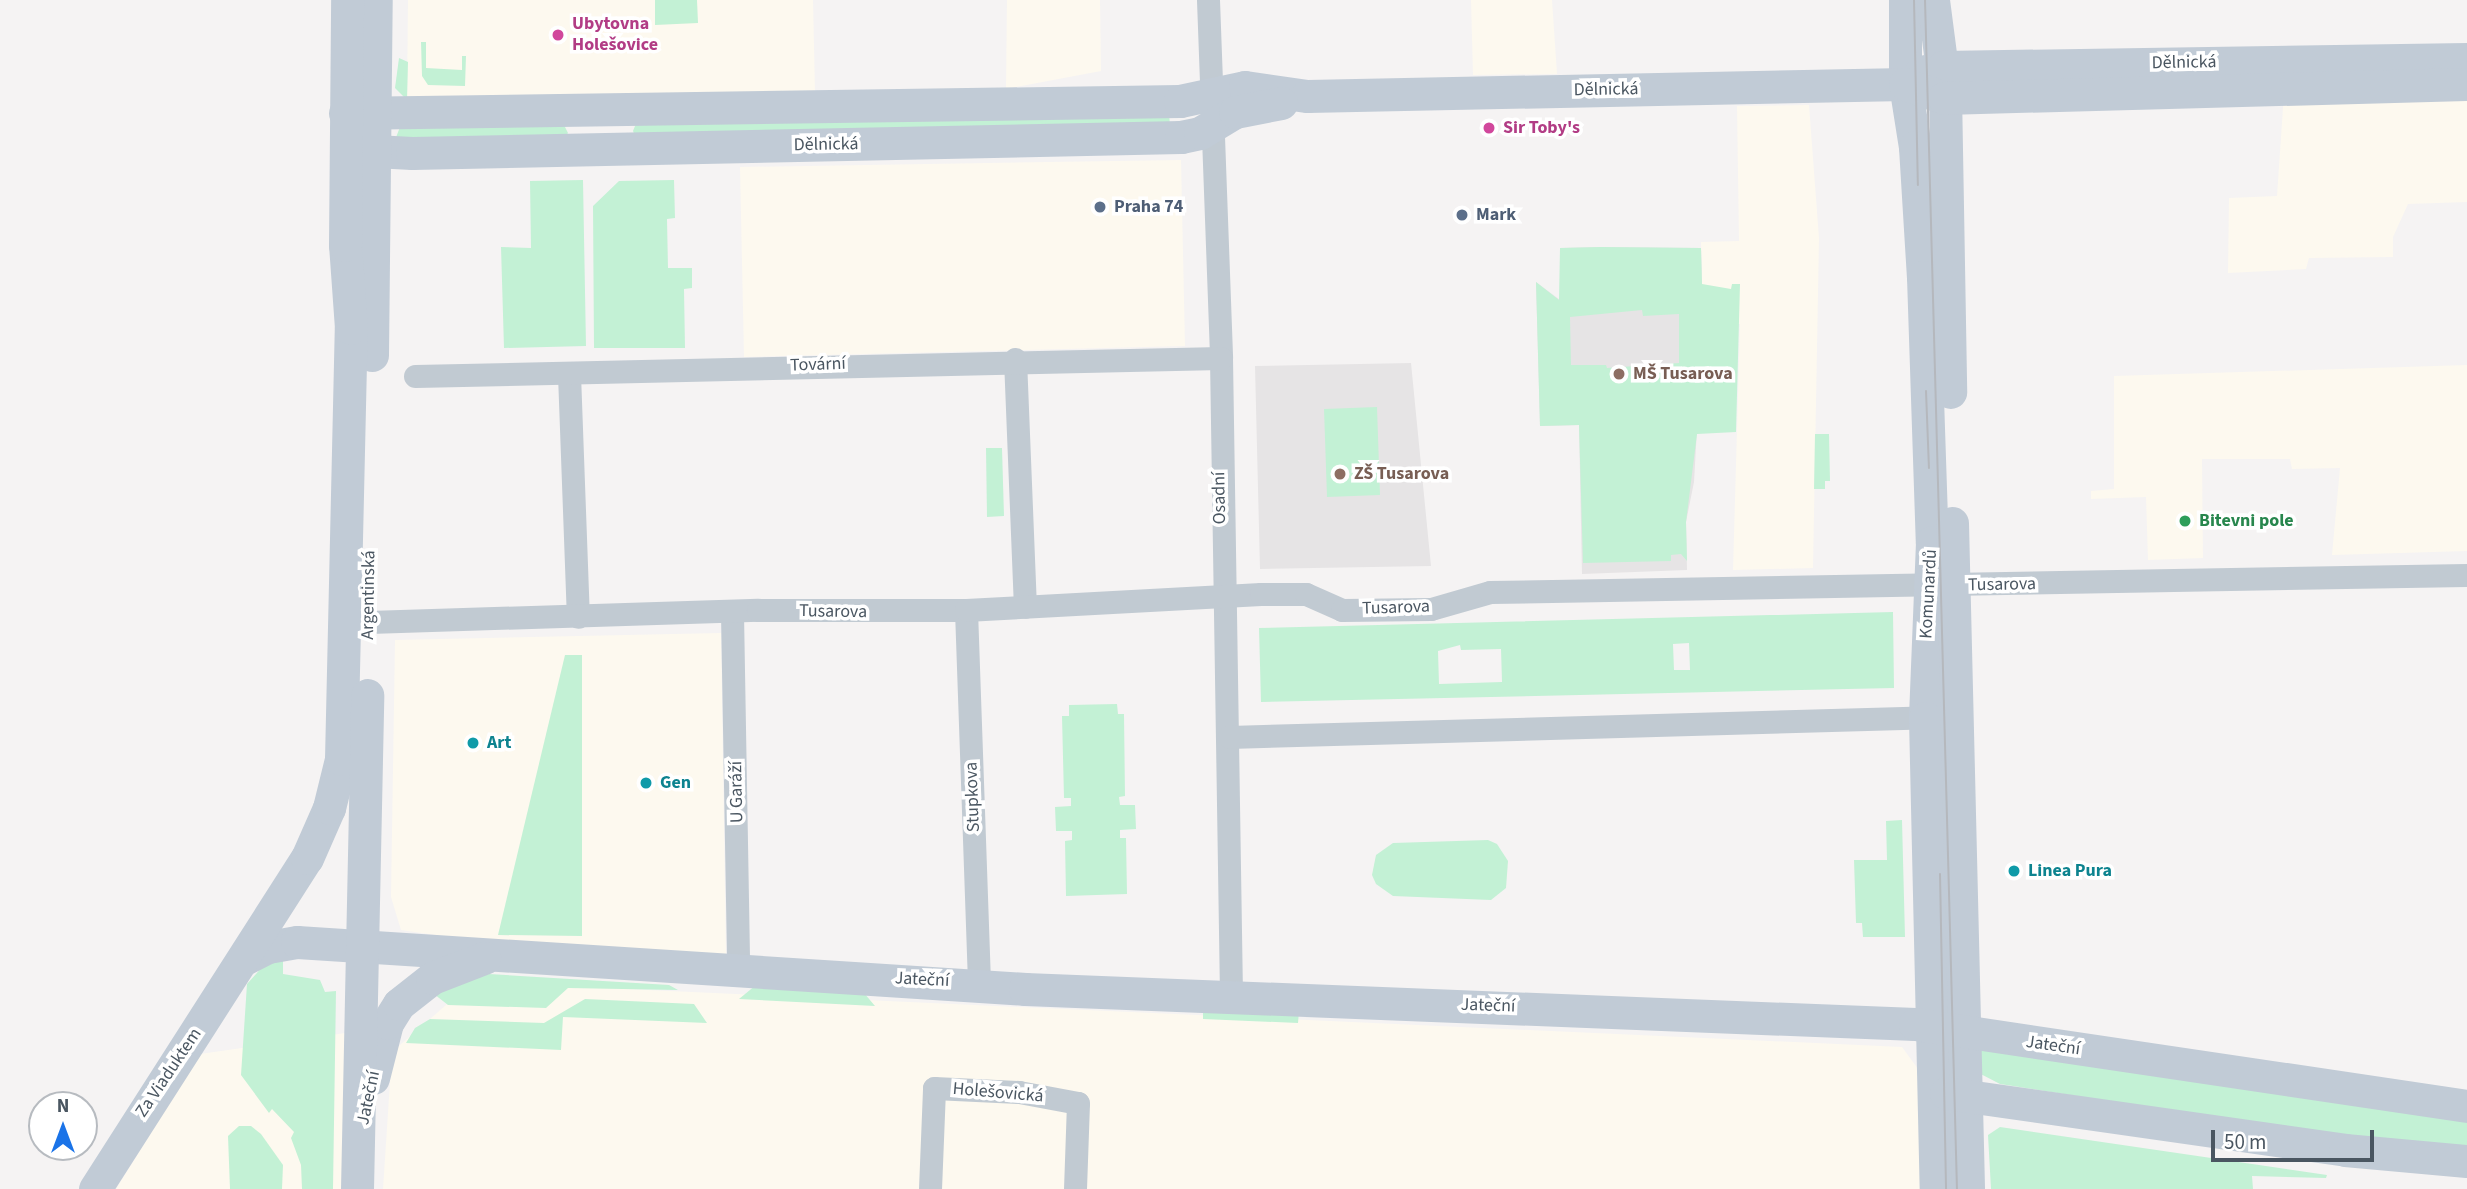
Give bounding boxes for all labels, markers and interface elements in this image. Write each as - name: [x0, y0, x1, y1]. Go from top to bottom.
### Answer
- place label: Ubytovna Holešovice: [572, 14, 658, 56]
- marker: Ubytovna Holešovice: [550, 27, 566, 43]
- street label: Dělnická: [2151, 52, 2217, 74]
- street label: Dělnická: [1573, 79, 1639, 101]
- place label: Sir Toby's: [1503, 117, 1580, 139]
- marker: Sir Toby's: [1481, 120, 1497, 136]
- street label: Dělnická: [793, 134, 859, 156]
- place label: Praha 74: [1114, 196, 1183, 218]
- marker: Praha 74: [1092, 199, 1108, 215]
- place label: Mark: [1476, 204, 1516, 226]
- marker: Mark: [1454, 207, 1470, 223]
- street label: Tovární: [790, 353, 846, 377]
- place label: MŠ Tusarova: [1633, 363, 1733, 385]
- marker: MŠ Tusarova: [1611, 366, 1627, 382]
- place label: ZŠ Tusarova: [1354, 463, 1449, 485]
- marker: ZŠ Tusarova: [1332, 466, 1348, 482]
- street label: Osadní: [1209, 471, 1231, 525]
- place label: Bitevni pole: [2199, 510, 2294, 532]
- marker: Bitevni pole: [2177, 513, 2193, 529]
- street label: Komunardů: [1916, 549, 1942, 639]
- street label: Argentinská: [357, 550, 381, 640]
- street label: Tusarova: [1968, 574, 2036, 596]
- street label: Tusarova: [1362, 596, 1430, 620]
- street label: Tusarova: [799, 601, 867, 623]
- place label: Art: [487, 732, 511, 754]
- marker: Art: [465, 735, 481, 751]
- street label: U Garáží: [726, 761, 748, 823]
- street label: Stupkova: [961, 761, 985, 833]
- place label: Gen: [660, 772, 691, 794]
- marker: Gen: [638, 775, 654, 791]
- place label: Linea Pura: [2028, 860, 2112, 882]
- marker: Linea Pura: [2006, 863, 2022, 879]
- street label: Jateční: [894, 968, 950, 992]
- street label: Jateční: [1460, 994, 1516, 1018]
- street label: Za Viaduktem: [131, 1024, 207, 1122]
- street label: Jateční: [2024, 1031, 2082, 1061]
- street label: Jateční: [353, 1069, 385, 1127]
- street label: Holešovická: [952, 1078, 1044, 1108]
- north arrow: [28, 1091, 98, 1161]
- text: N: [57, 1093, 69, 1120]
- scale bar: [2215, 1116, 2378, 1160]
- text: 50 m: [2224, 1127, 2266, 1157]

